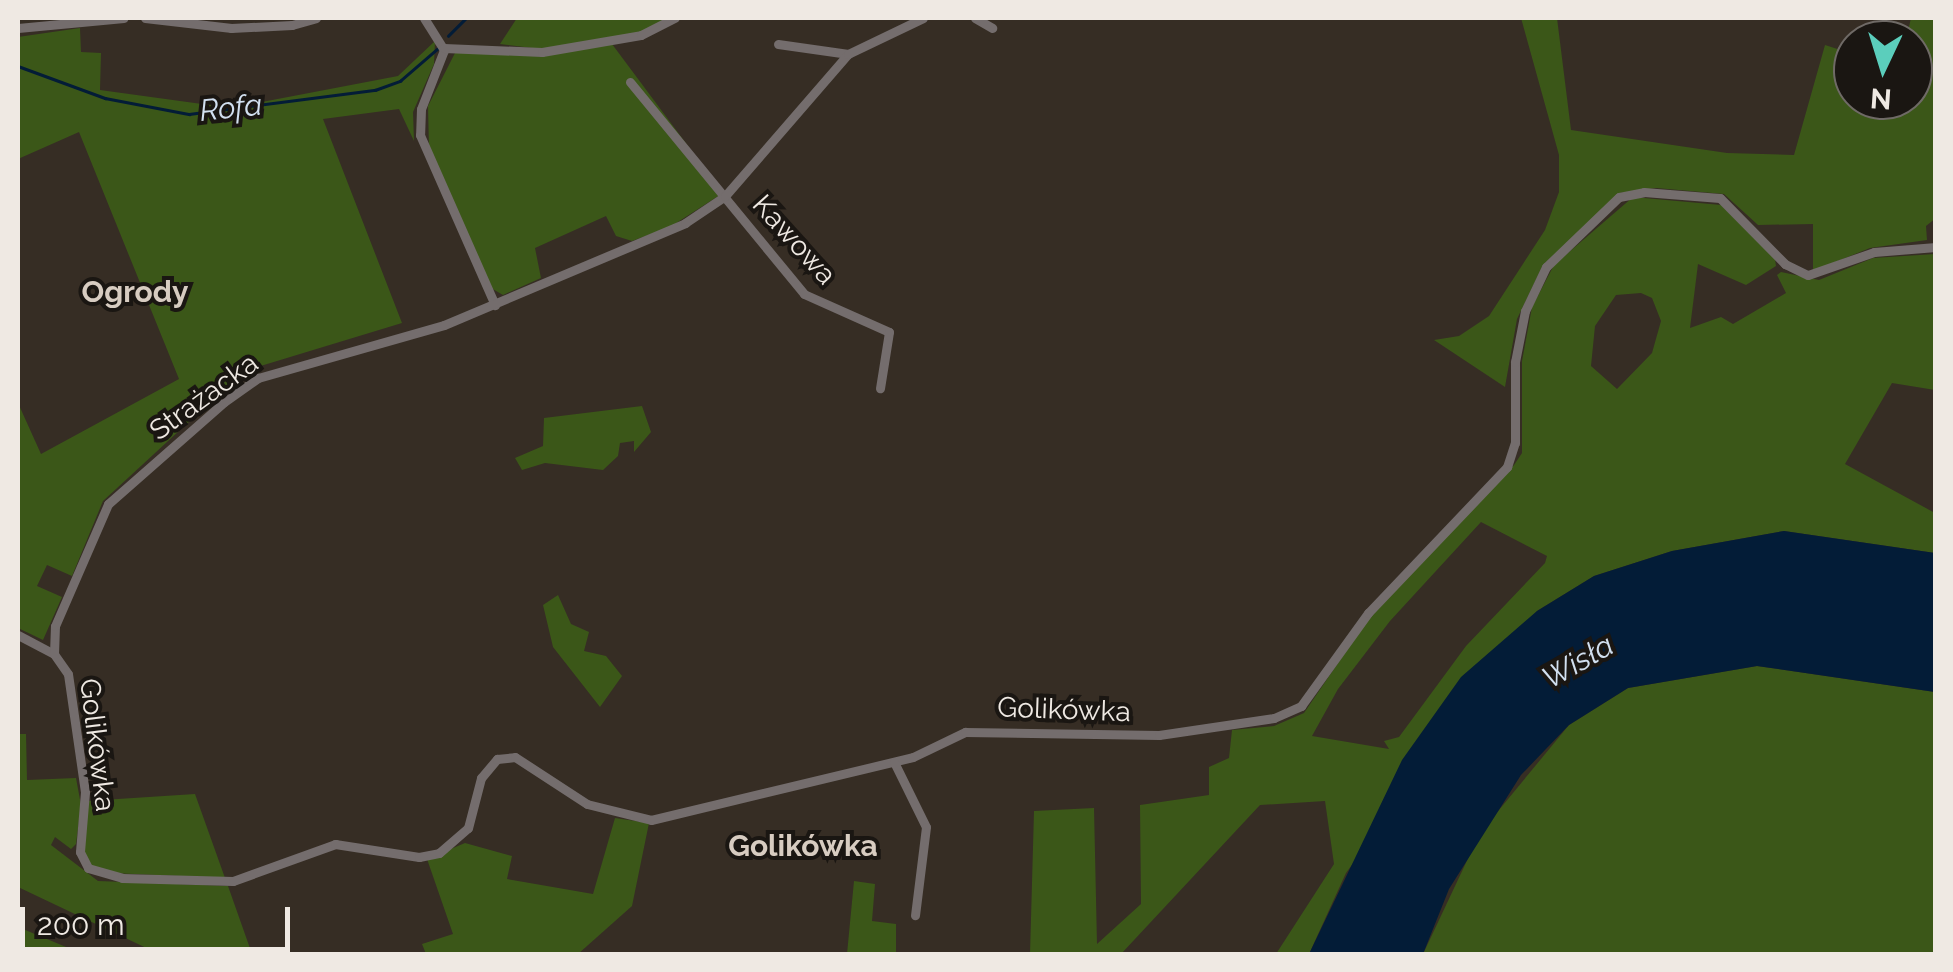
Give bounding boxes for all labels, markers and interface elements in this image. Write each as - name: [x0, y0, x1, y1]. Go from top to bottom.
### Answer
- north arrow: [1833, 20, 1933, 120]
- text: N: [1869, 81, 1893, 116]
- water label: Rofa: [198, 87, 264, 129]
- street label: Kawowa: [745, 188, 843, 292]
- district label: Ogrody: [81, 274, 189, 310]
- street label: Strażacka: [143, 346, 265, 448]
- water label: Wisła: [1536, 627, 1620, 697]
- street label: Golikówka: [72, 677, 122, 813]
- street label: Golikówka: [997, 691, 1131, 729]
- district label: Golikówka: [728, 828, 878, 864]
- scale bar: [25, 887, 295, 949]
- text: 200 m: [37, 907, 125, 942]

